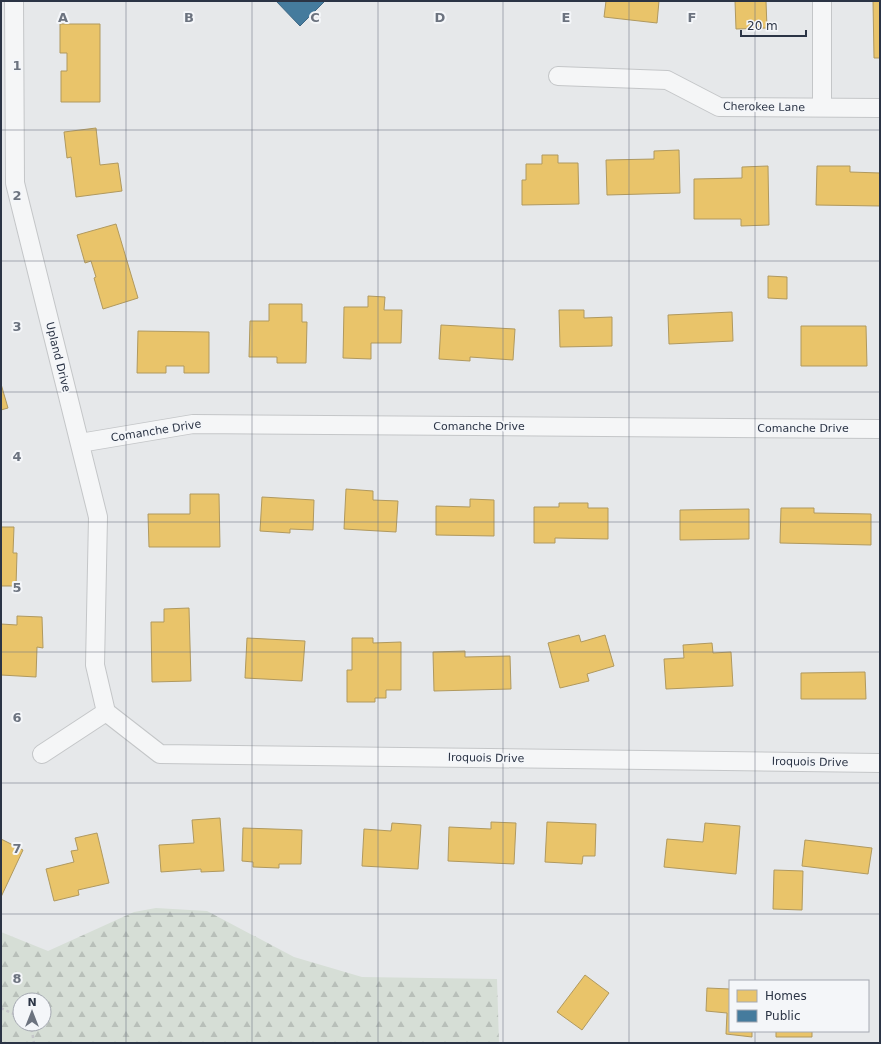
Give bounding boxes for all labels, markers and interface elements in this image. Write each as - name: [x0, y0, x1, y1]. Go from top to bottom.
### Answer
- text: A: [58, 10, 68, 25]
- text: B: [184, 10, 194, 25]
- text: C: [310, 10, 320, 25]
- text: D: [435, 10, 446, 25]
- text: E: [562, 10, 570, 25]
- text: F: [688, 10, 696, 25]
- scale bar: [741, 12, 806, 38]
- text: 20 m: [747, 19, 778, 33]
- text: 1: [12, 58, 22, 73]
- street label: Cherokee Lane: [723, 100, 805, 114]
- text: 2: [12, 188, 22, 203]
- text: 3: [12, 319, 22, 334]
- street label: Upland Drive: [43, 321, 73, 394]
- street label: Comanche Drive: [110, 417, 202, 445]
- street label: Comanche Drive: [433, 420, 525, 433]
- street label: Comanche Drive: [757, 422, 849, 435]
- text: 4: [12, 449, 22, 464]
- text: 5: [12, 580, 22, 595]
- text: 6: [12, 710, 22, 725]
- street label: Iroquois Drive: [448, 751, 525, 765]
- street label: Iroquois Drive: [772, 755, 849, 769]
- text: 7: [12, 841, 22, 856]
- text: 8: [12, 971, 22, 986]
- legend: [729, 980, 869, 1032]
- text: Homes: [765, 989, 807, 1003]
- north arrow: [12, 992, 52, 1032]
- text: N: [27, 996, 37, 1009]
- text: Public: [765, 1009, 801, 1023]

